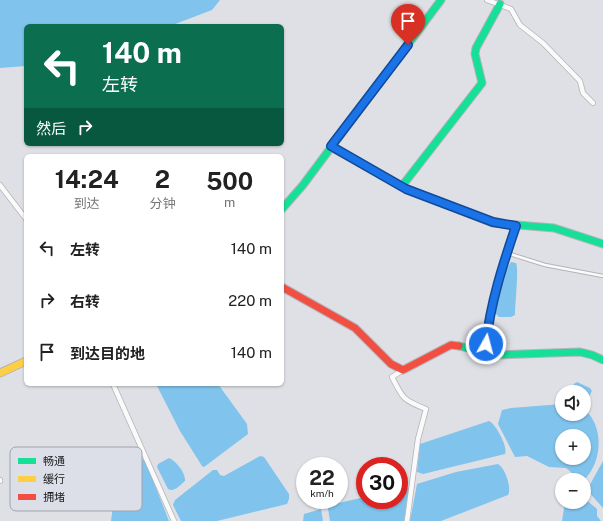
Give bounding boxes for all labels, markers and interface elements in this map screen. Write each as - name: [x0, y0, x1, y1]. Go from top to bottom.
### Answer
- pin: [391, 4, 425, 45]
- icon: arrive: [397, 10, 419, 32]
- text: 140 m: [102, 36, 182, 69]
- icon: left: [36, 40, 88, 92]
- text: 左转: [102, 74, 138, 95]
- icon: right: [74, 116, 96, 138]
- text: 然后: [36, 120, 66, 137]
- text: 14:24: [55, 165, 119, 193]
- text: 2: [155, 165, 170, 193]
- text: 500: [206, 167, 253, 195]
- text: m: [224, 195, 235, 210]
- text: 到达: [74, 196, 100, 211]
- text: 分钟: [149, 196, 175, 211]
- icon: left: [36, 237, 58, 259]
- text: 140 m: [231, 240, 272, 257]
- text: 左转: [70, 241, 100, 258]
- icon: right: [36, 289, 58, 311]
- text: 220 m: [228, 292, 272, 309]
- text: 右转: [70, 293, 100, 310]
- position arrow: [465, 323, 507, 365]
- icon: arrive: [36, 341, 58, 363]
- text: 140 m: [231, 344, 272, 361]
- text: 到达目的地: [70, 345, 145, 362]
- map controls: [555, 385, 591, 509]
- button: sound: [555, 385, 591, 421]
- button: +: [555, 429, 591, 465]
- legend: [10, 447, 142, 511]
- text: 畅通: [43, 455, 65, 467]
- speed limit sign: 30: [356, 457, 408, 509]
- text: 22: [309, 466, 335, 490]
- text: 缓行: [43, 473, 65, 485]
- button: −: [555, 473, 591, 509]
- text: km/h: [310, 487, 334, 499]
- text: 拥堵: [43, 491, 65, 503]

